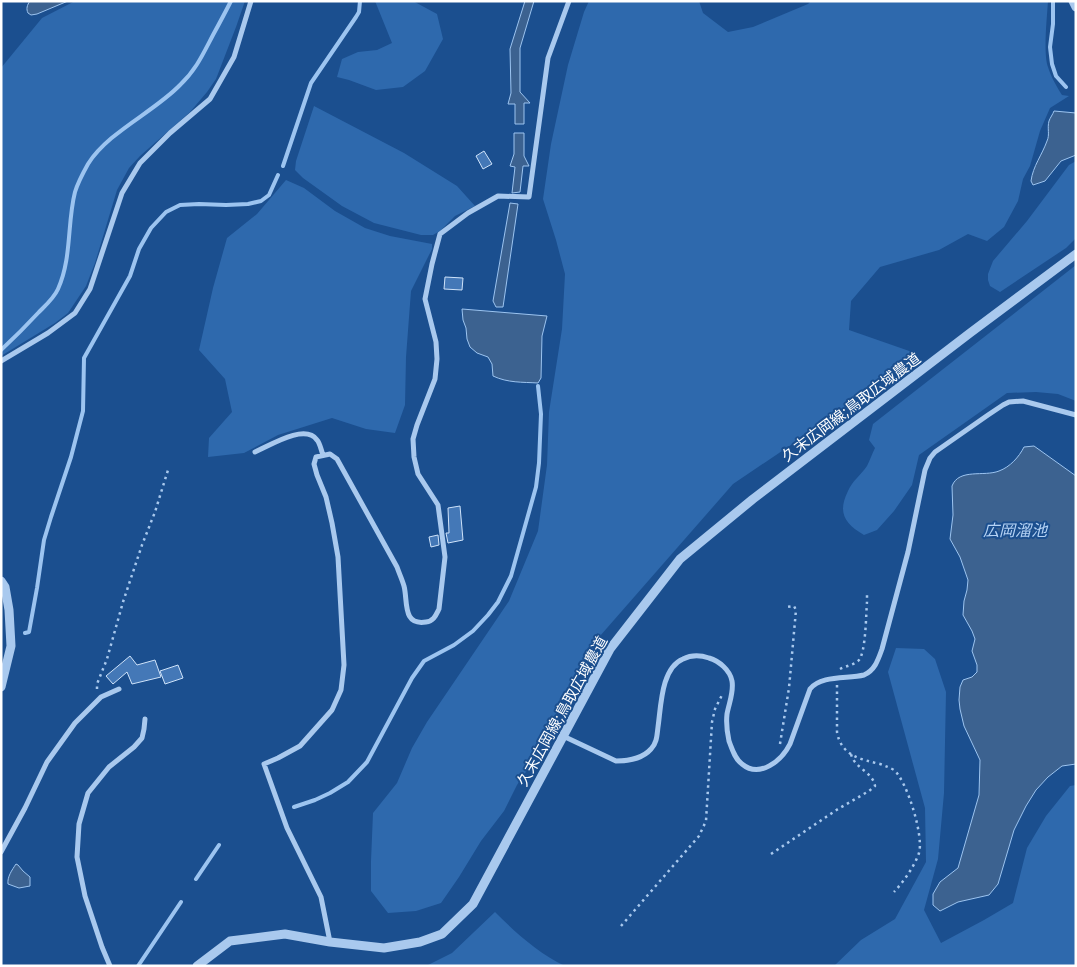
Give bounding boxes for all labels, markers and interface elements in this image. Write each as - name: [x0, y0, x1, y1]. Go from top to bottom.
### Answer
- street label: 久末広岡線;鳥取広域農道: [777, 348, 925, 466]
- water label: 広岡溜池: [983, 519, 1049, 542]
- street label: 久末広岡線;鳥取広域農道: [512, 632, 612, 790]

